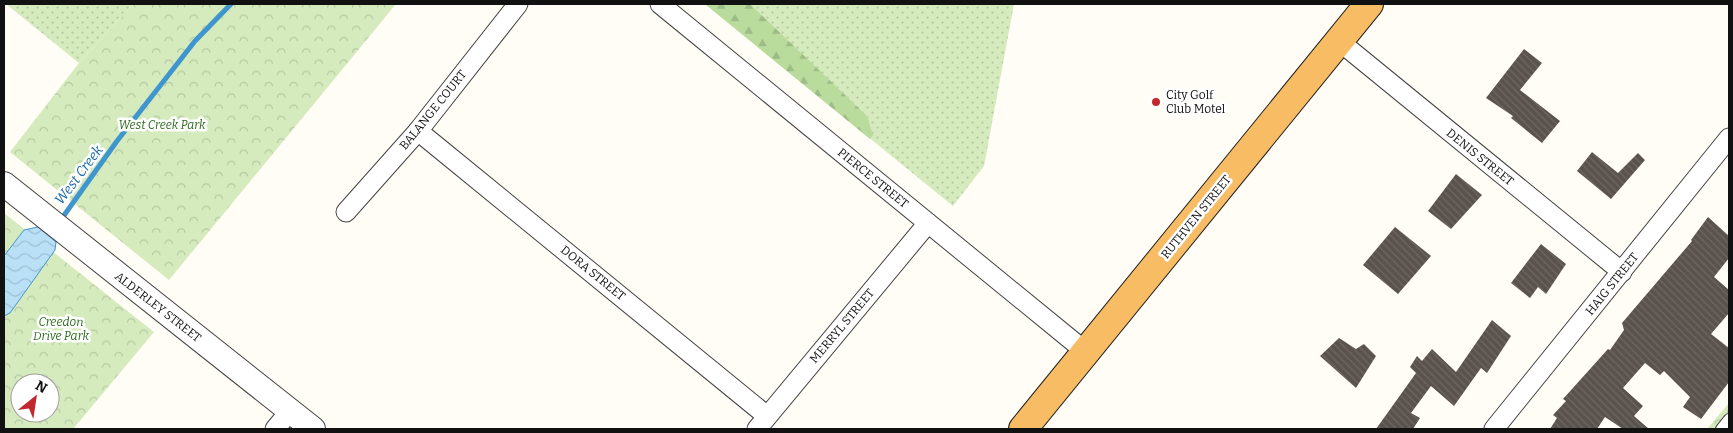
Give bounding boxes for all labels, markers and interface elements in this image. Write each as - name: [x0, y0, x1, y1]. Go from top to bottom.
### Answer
- street label: BALANGE COURT: [397, 67, 469, 153]
- place label: City Golf Club Motel: [1166, 88, 1226, 116]
- marker: City Golf Club Motel: [1150, 96, 1162, 108]
- park label: West Creek Park: [118, 118, 206, 132]
- street label: DENIS STREET: [1444, 126, 1516, 188]
- water label: West Creek: [51, 142, 107, 208]
- street label: PIERCE STREET: [835, 145, 911, 211]
- street label: RUTHVEN STREET: [1158, 173, 1234, 261]
- street label: DORA STREET: [558, 243, 628, 303]
- street label: HAIG STREET: [1583, 250, 1641, 318]
- street label: ALDERLEY STREET: [112, 269, 204, 345]
- street label: MERRYL STREET: [807, 286, 877, 366]
- park label: Creedon Drive Park: [33, 315, 89, 343]
- north arrow: [10, 373, 60, 423]
- text: N: [32, 377, 50, 397]

